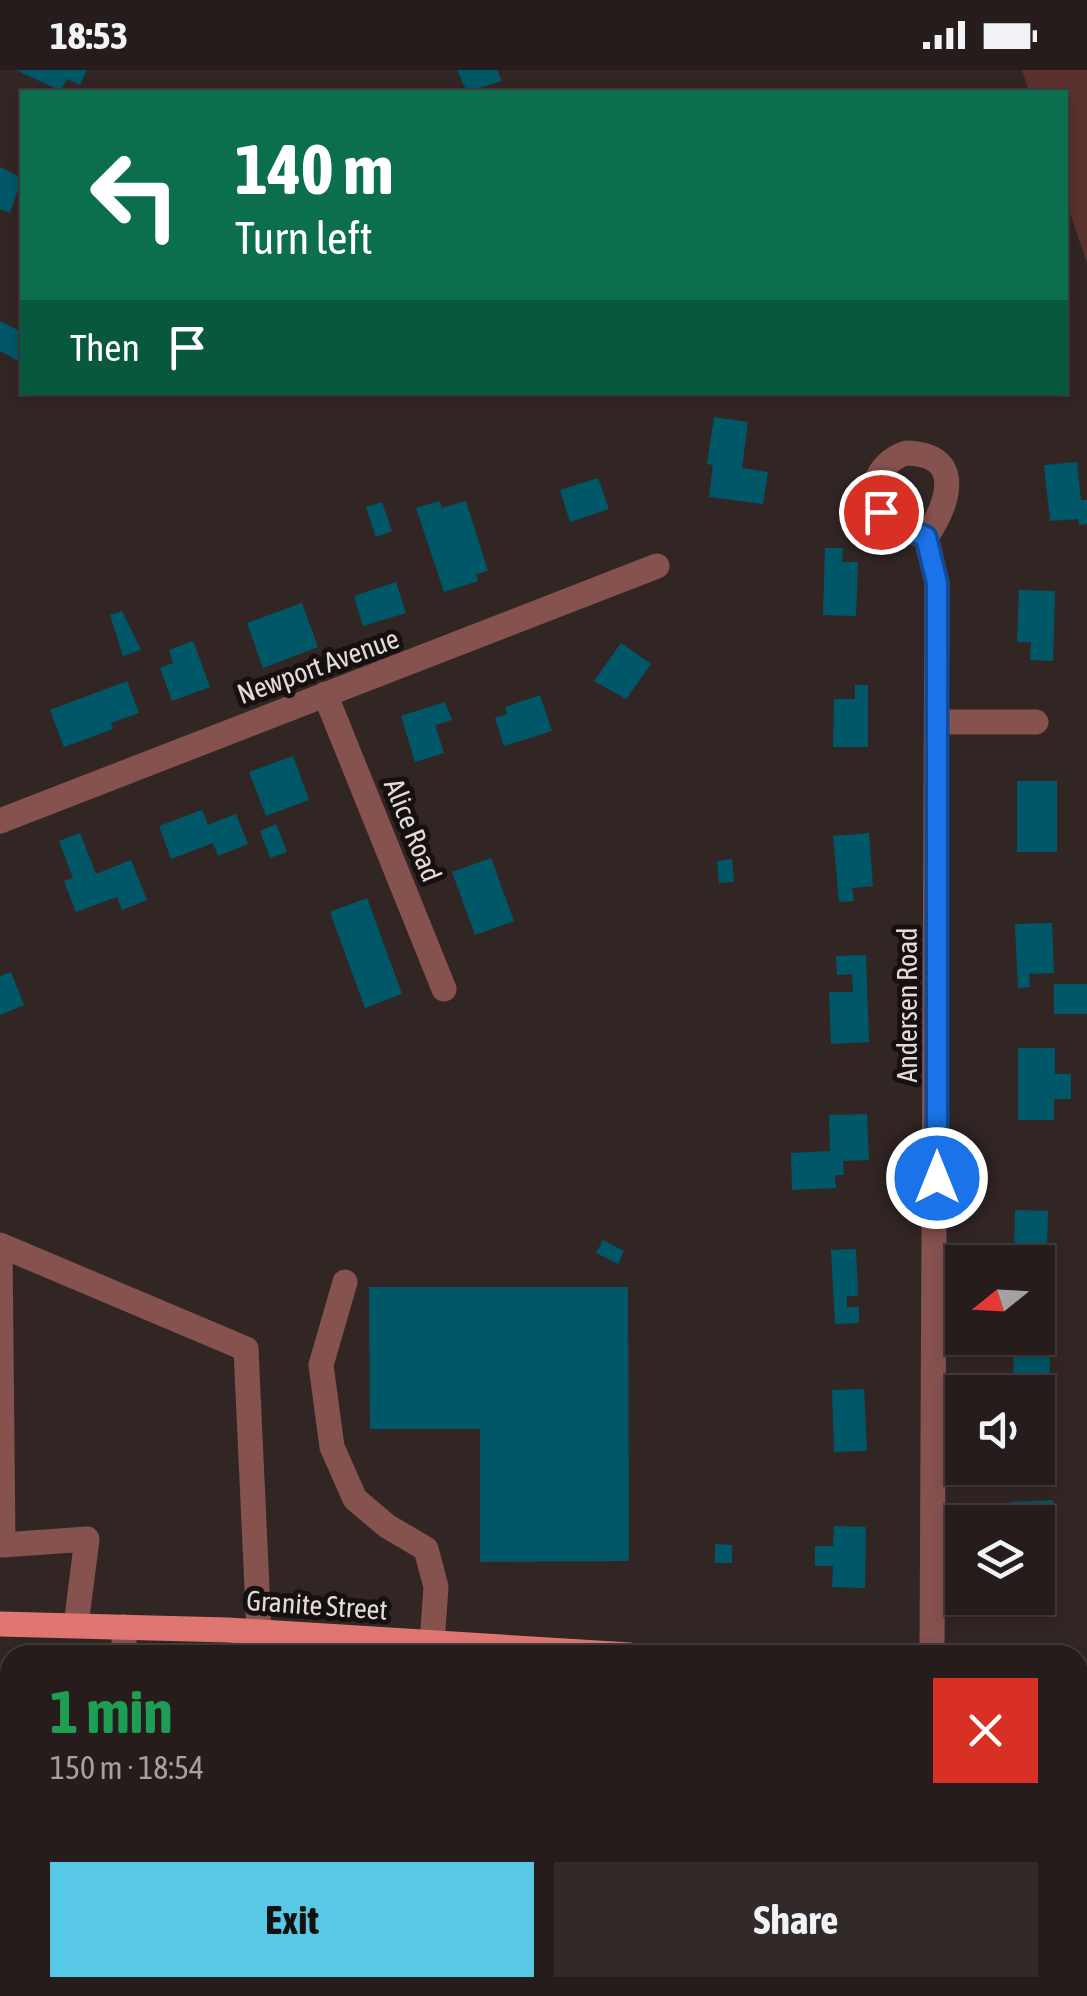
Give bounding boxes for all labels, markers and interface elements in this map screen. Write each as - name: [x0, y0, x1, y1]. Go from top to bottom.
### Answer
- text: 18:53: [50, 14, 128, 57]
- text: 140 m: [235, 129, 394, 209]
- icon: left: [70, 130, 200, 260]
- text: Turn left: [235, 212, 373, 264]
- icon: arrive: [160, 320, 215, 375]
- text: Then: [70, 326, 140, 369]
- pin: [839, 470, 924, 555]
- icon: arrive: [854, 485, 909, 540]
- street label: Newport Avenue: [233, 622, 403, 710]
- street label: Alice Road: [378, 774, 448, 886]
- street label: Andersen Road: [891, 927, 923, 1083]
- position arrow: [885, 1126, 989, 1230]
- north arrow: [945, 1245, 1055, 1355]
- map controls: [945, 1245, 1055, 1615]
- button: sound: [945, 1375, 1055, 1485]
- button: layers: [945, 1505, 1055, 1615]
- street label: Granite Street: [245, 1584, 389, 1626]
- text: 1 min: [50, 1677, 173, 1746]
- button: close: [933, 1678, 1038, 1783]
- text: 150 m · 18:54: [50, 1749, 204, 1786]
- button: Exit: [50, 1862, 534, 1977]
- button: Share: [554, 1862, 1038, 1977]

